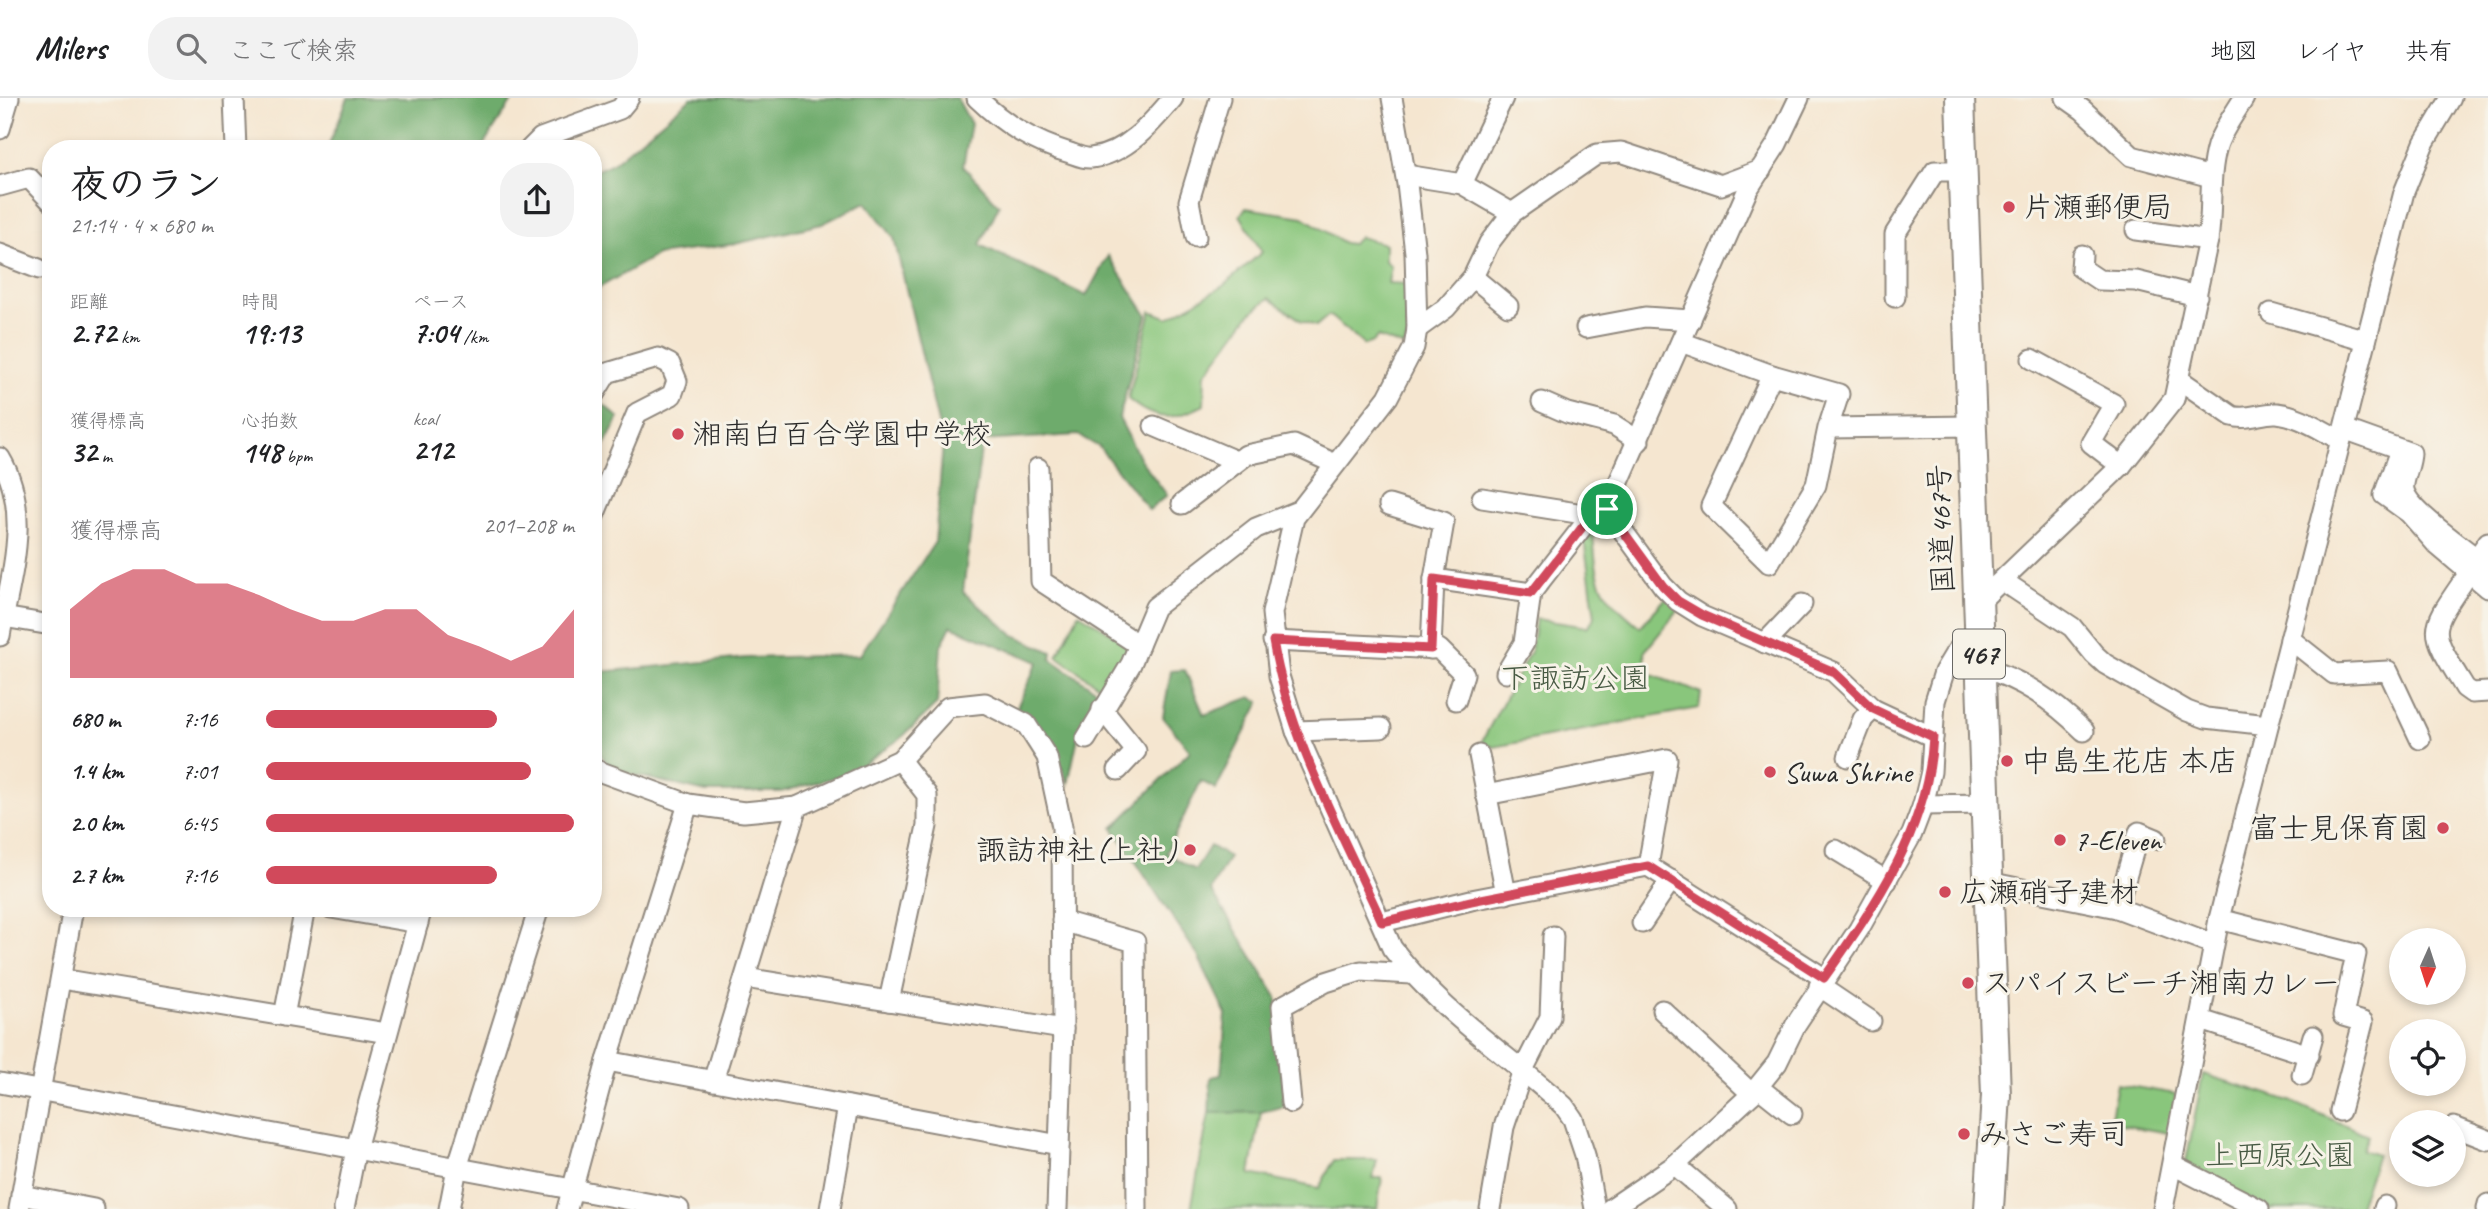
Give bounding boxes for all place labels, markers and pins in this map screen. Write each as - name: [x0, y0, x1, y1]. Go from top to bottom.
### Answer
- place label: 片瀬郵便局: [2023, 188, 2173, 226]
- marker: 片瀬郵便局: [2001, 199, 2017, 215]
- place label: 湘南白百合学園中学校: [692, 415, 992, 453]
- marker: 湘南白百合学園中学校: [670, 426, 686, 442]
- pin: [1577, 479, 1637, 539]
- place label: 中島生花店 本店: [2021, 742, 2238, 780]
- place label: Suwa Shrine: [1784, 753, 1914, 791]
- marker: 中島生花店 本店: [1999, 753, 2015, 769]
- marker: Suwa Shrine: [1762, 764, 1778, 780]
- place label: 富士見保育園: [2249, 809, 2429, 847]
- marker: 富士見保育園: [2435, 820, 2451, 836]
- place label: 7-Eleven: [2074, 821, 2163, 859]
- place label: 諏訪神社(上社): [976, 831, 1178, 869]
- marker: 7-Eleven: [2052, 832, 2068, 848]
- marker: 諏訪神社(上社): [1182, 842, 1198, 858]
- place label: 広瀬硝子建材: [1959, 873, 2139, 911]
- marker: 広瀬硝子建材: [1937, 884, 1953, 900]
- place label: スパイスビーチ湘南カレー: [1982, 964, 2341, 1002]
- marker: スパイスビーチ湘南カレー: [1960, 975, 1976, 991]
- place label: みさご寿司: [1978, 1115, 2128, 1153]
- marker: みさご寿司: [1956, 1126, 1972, 1142]

